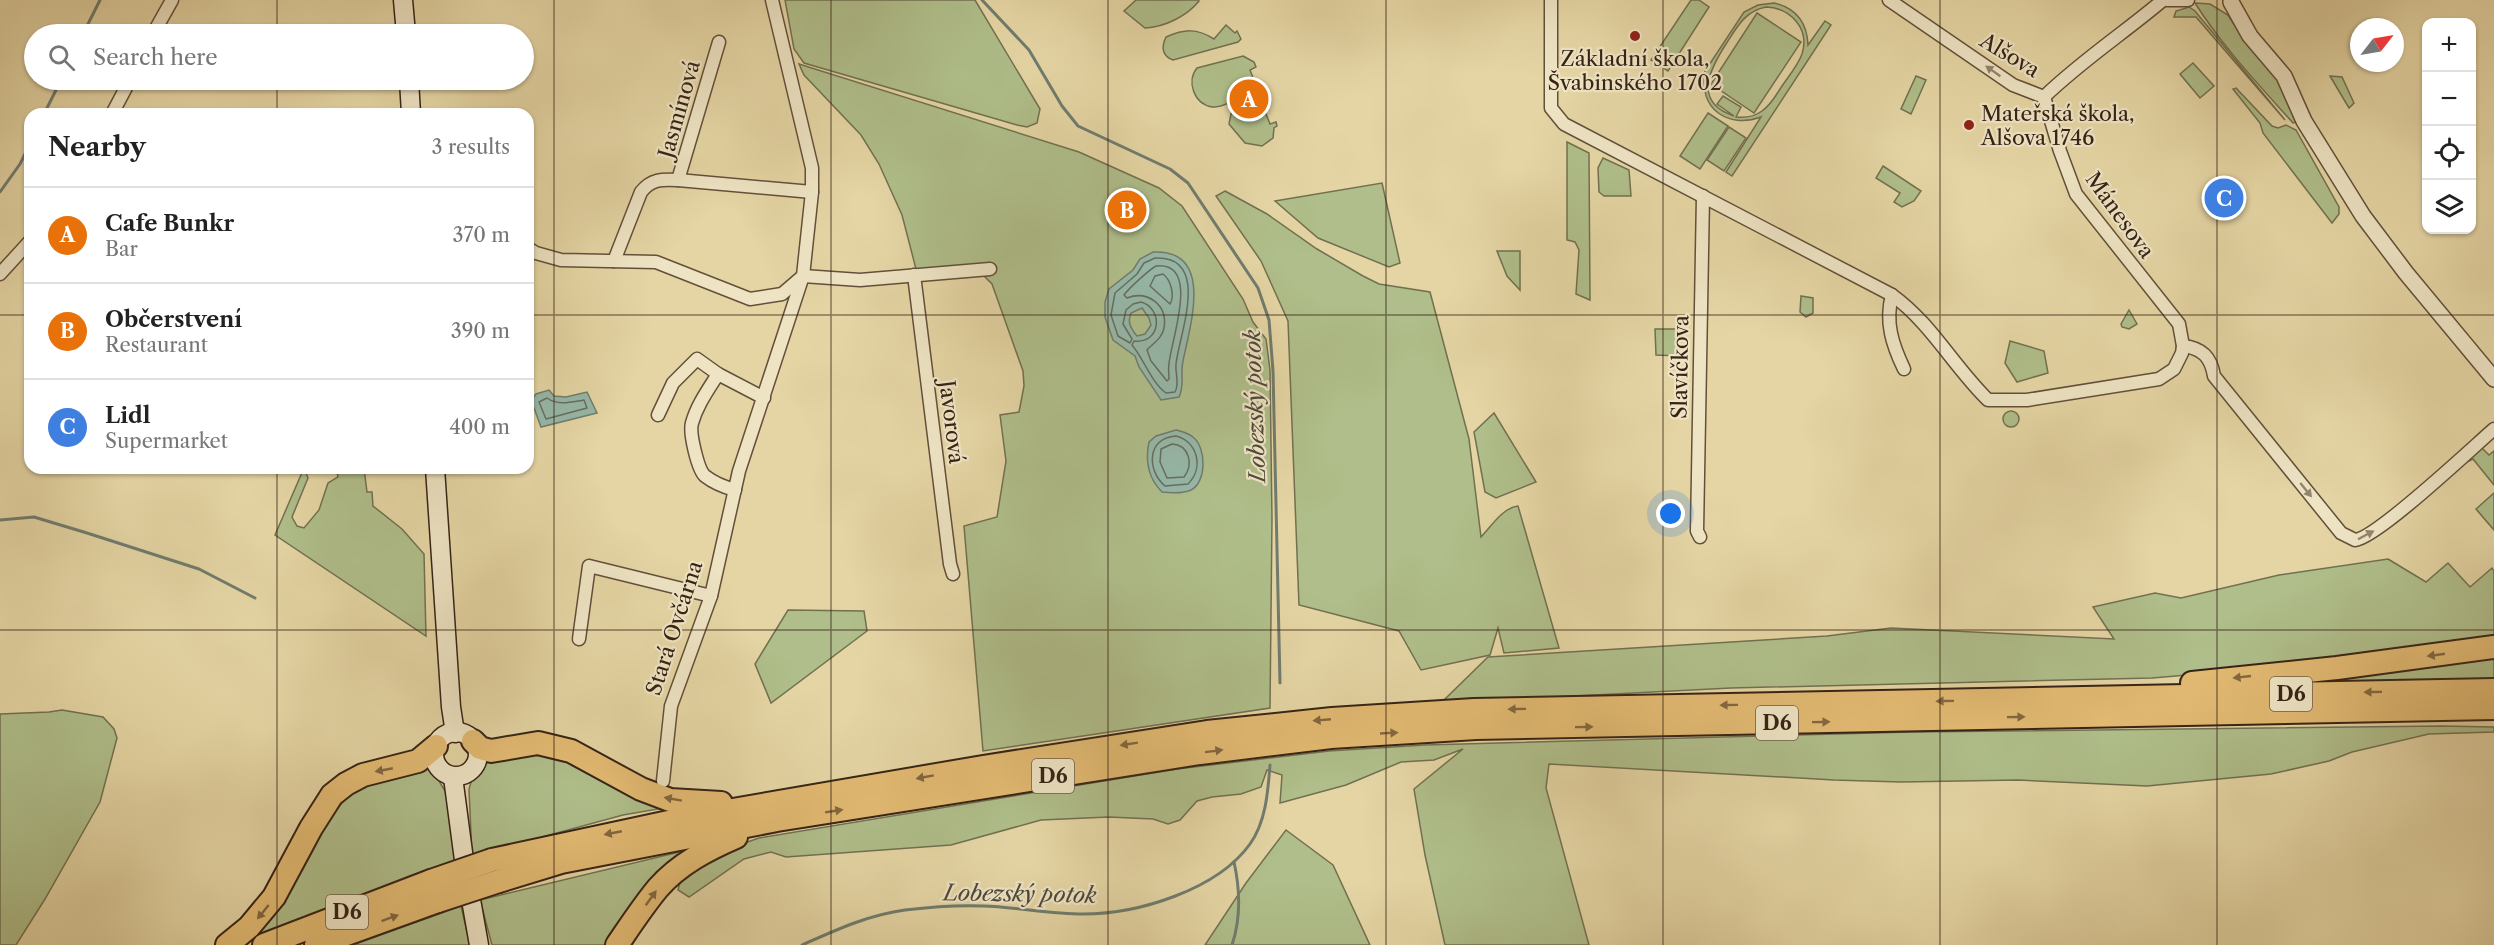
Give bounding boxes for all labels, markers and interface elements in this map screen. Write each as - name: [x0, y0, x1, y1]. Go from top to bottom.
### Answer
- north arrow: [2350, 18, 2404, 72]
- map controls: [2422, 18, 2476, 234]
- button: +: [2422, 18, 2476, 72]
- search box: [24, 24, 534, 90]
- street label: Alšova: [1975, 27, 2045, 83]
- marker: Základní škola, Švabinského 1702: [1628, 29, 1642, 43]
- icon: search: [45, 41, 78, 74]
- text: Search here: [93, 44, 218, 71]
- place label: Základní škola, Švabinského 1702: [1548, 46, 1722, 95]
- street label: Jasmínová: [652, 56, 705, 164]
- one-way arrow: [1985, 65, 2001, 77]
- button: −: [2422, 72, 2476, 126]
- pin: A: [1230, 76, 1268, 122]
- place label: Mateřská škola, Alšova 1746: [1980, 101, 2135, 150]
- marker: Mateřská škola, Alšova 1746: [1962, 118, 1976, 132]
- button: locate: [2422, 126, 2476, 180]
- text: Nearby: [48, 131, 146, 163]
- text: 3 results: [432, 135, 510, 159]
- street label: Mánesova: [2080, 167, 2160, 264]
- pin: C: [2204, 176, 2244, 220]
- button: layers: [2422, 180, 2476, 234]
- pin: B: [1108, 188, 1146, 232]
- text: Cafe Bunkr: [105, 210, 234, 237]
- text: A: [60, 223, 75, 247]
- text: 370 m: [453, 223, 510, 247]
- text: Bar: [105, 237, 138, 261]
- text: Občerstvení: [105, 306, 242, 333]
- street label: Slavíčkova: [1667, 314, 1693, 419]
- text: B: [60, 319, 75, 343]
- text: 390 m: [451, 319, 510, 343]
- water label: Lobezský potok: [1239, 328, 1271, 485]
- text: Restaurant: [105, 333, 208, 357]
- street label: Javorová: [934, 376, 970, 466]
- text: Lidl: [105, 402, 150, 429]
- text: C: [59, 415, 76, 439]
- text: 400 m: [449, 415, 510, 439]
- text: Supermarket: [105, 429, 228, 453]
- one-way arrow: [2300, 483, 2312, 498]
- your location: [1656, 499, 1685, 528]
- one-way arrow: [2358, 530, 2375, 540]
- street label: Stará Ovčárna: [640, 557, 708, 698]
- one-way arrow: [2426, 650, 2445, 659]
- one-way arrow: [2233, 672, 2252, 682]
- road number: D6: [2270, 677, 2312, 711]
- one-way arrow: [2363, 687, 2382, 697]
- one-way arrow: [1936, 696, 1955, 706]
- one-way arrow: [1720, 700, 1739, 709]
- one-way arrow: [1507, 704, 1526, 714]
- road number: D6: [1756, 706, 1798, 740]
- one-way arrow: [2007, 713, 2026, 722]
- one-way arrow: [1313, 715, 1332, 725]
- one-way arrow: [1812, 717, 1831, 727]
- one-way arrow: [1575, 722, 1594, 732]
- one-way arrow: [1380, 729, 1399, 738]
- one-way arrow: [1119, 739, 1138, 748]
- one-way arrow: [1204, 746, 1223, 756]
- road number: D6: [1032, 759, 1074, 793]
- one-way arrow: [374, 766, 393, 775]
- one-way arrow: [915, 772, 934, 781]
- one-way arrow: [664, 794, 683, 803]
- one-way arrow: [825, 806, 844, 815]
- one-way arrow: [603, 829, 622, 838]
- water label: Lobezský potok: [941, 879, 1097, 909]
- one-way arrow: [645, 890, 657, 906]
- road number: D6: [326, 895, 368, 929]
- one-way arrow: [256, 904, 269, 920]
- one-way arrow: [382, 913, 400, 923]

